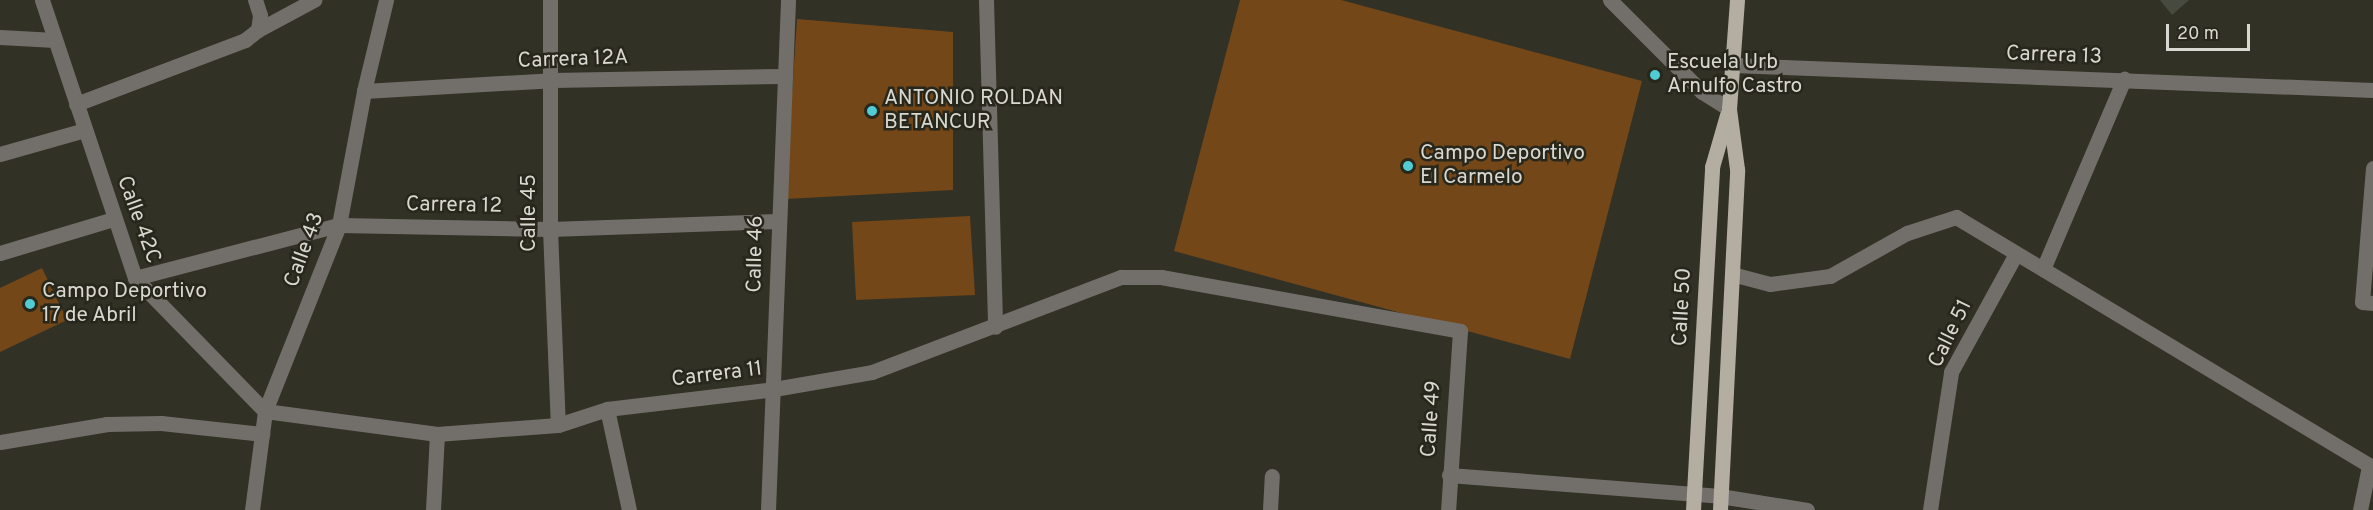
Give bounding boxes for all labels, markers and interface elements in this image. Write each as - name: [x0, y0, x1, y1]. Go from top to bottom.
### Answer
- scale bar: [2169, 12, 2253, 50]
- text: 20 m: [2177, 23, 2219, 46]
- street label: Carrera 13: [2005, 42, 2103, 70]
- street label: Carrera 12A: [517, 45, 629, 75]
- place label: Escuela Urb Arnulfo Castro: [1667, 50, 1802, 100]
- marker: Escuela Urb Arnulfo Castro: [1648, 68, 1662, 82]
- place label: ANTONIO ROLDAN BETANCUR: [884, 86, 1063, 136]
- marker: ANTONIO ROLDAN BETANCUR: [865, 104, 879, 118]
- place label: Campo Deportivo El Carmelo: [1420, 141, 1585, 191]
- marker: Campo Deportivo El Carmelo: [1401, 159, 1415, 173]
- street label: Calle 42C: [111, 173, 165, 267]
- street label: Calle 45: [517, 174, 543, 252]
- street label: Carrera 12: [406, 193, 502, 219]
- street label: Calle 43: [280, 209, 330, 291]
- street label: Calle 46: [743, 215, 769, 293]
- street label: Calle 50: [1668, 267, 1698, 347]
- place label: Campo Deportivo 17 de Abril: [42, 279, 207, 329]
- street label: Calle 51: [1924, 296, 1978, 372]
- marker: Campo Deportivo 17 de Abril: [23, 297, 37, 311]
- street label: Carrera 11: [670, 357, 764, 393]
- street label: Calle 49: [1417, 380, 1447, 458]

